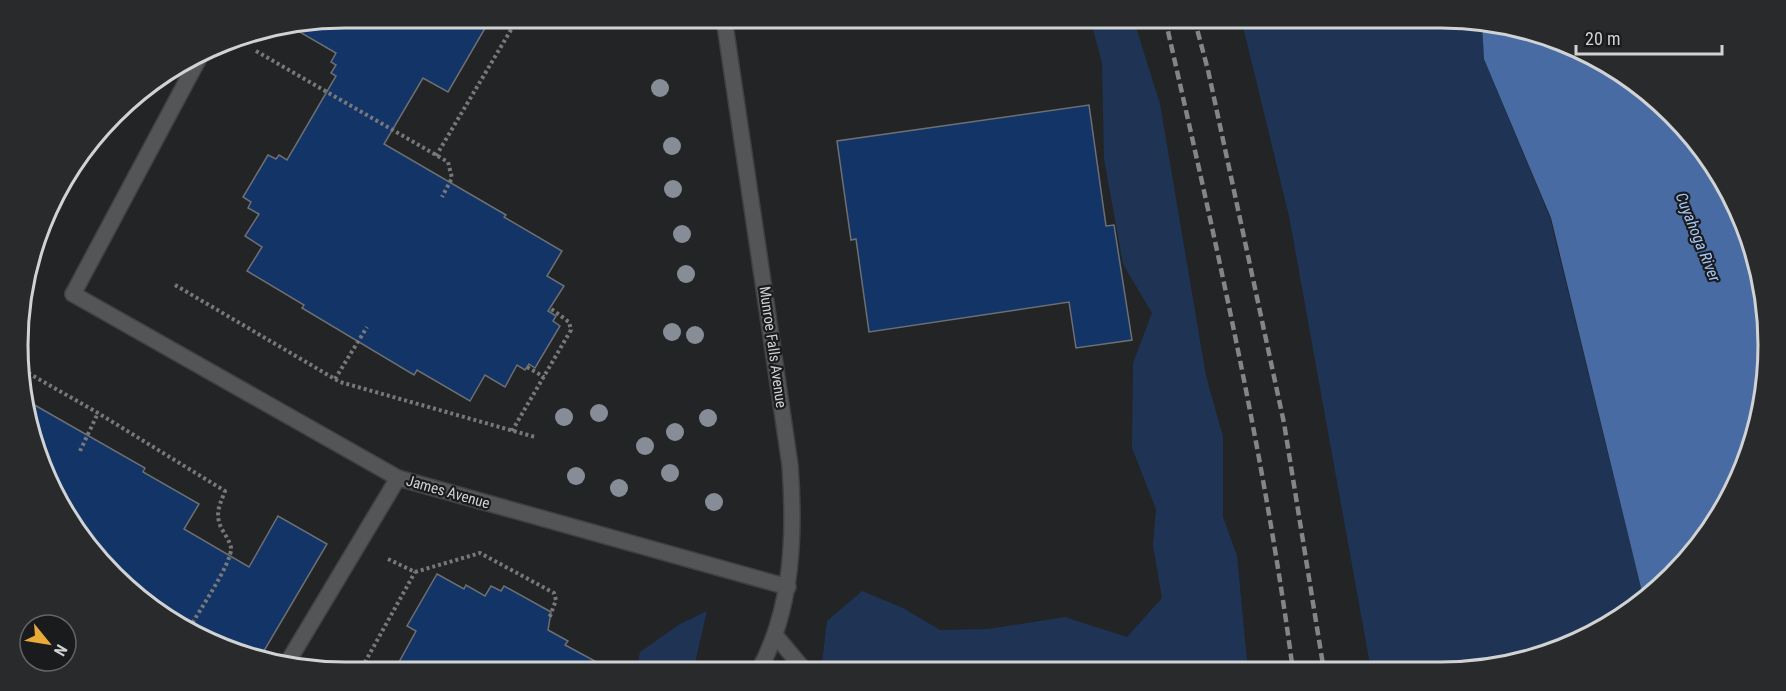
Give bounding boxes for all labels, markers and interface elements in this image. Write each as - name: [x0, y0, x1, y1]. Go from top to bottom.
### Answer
- scale bar: [1576, 18, 1722, 56]
- text: 20 m: [1585, 28, 1620, 49]
- water label: Cuyahoga River: [1672, 190, 1725, 286]
- street label: Munroe Falls Avenue: [756, 285, 790, 409]
- street label: James Avenue: [404, 471, 492, 513]
- north arrow: [18, 613, 78, 673]
- text: N: [50, 641, 71, 659]

